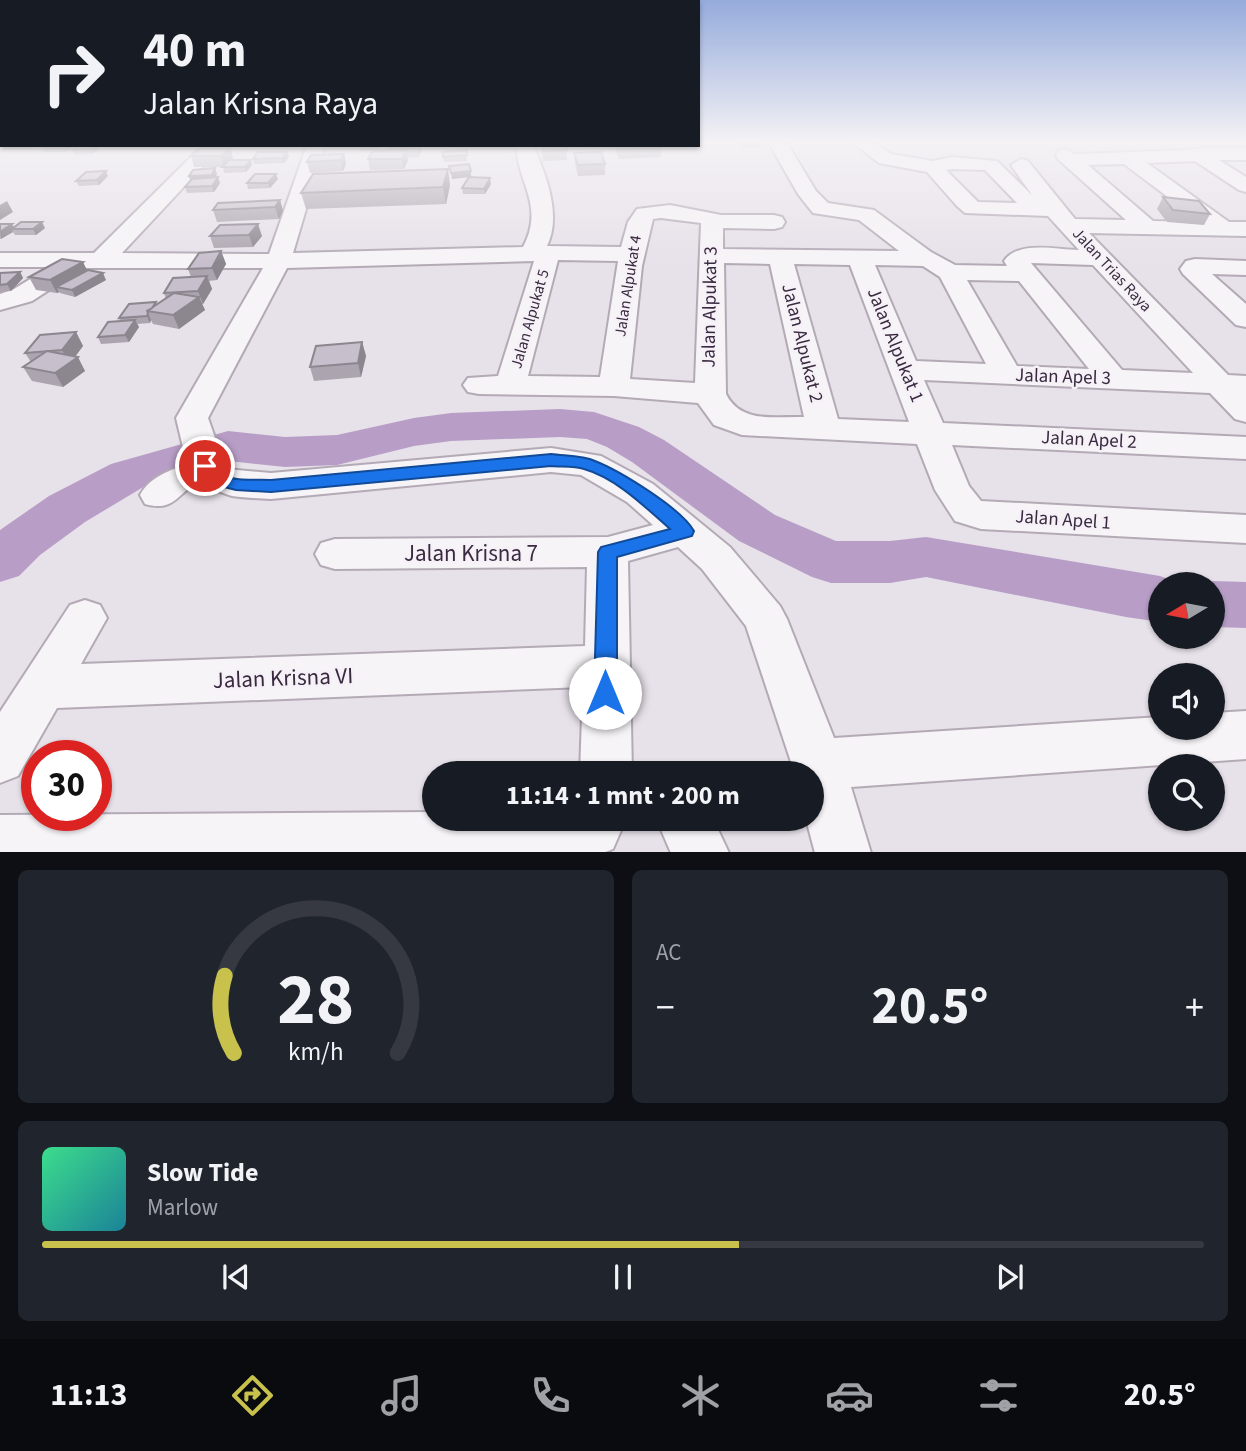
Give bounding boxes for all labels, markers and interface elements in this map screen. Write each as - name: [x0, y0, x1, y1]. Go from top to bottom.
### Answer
- text: 40 m: [143, 16, 247, 86]
- icon: right: [28, 28, 119, 119]
- text: Jalan Krisna Raya: [143, 81, 378, 127]
- street label: Jalan Trias Raya: [1067, 223, 1157, 317]
- street label: Jalan Alpukat 4: [609, 234, 647, 338]
- street label: Jalan Alpukat 3: [695, 246, 725, 368]
- street label: Jalan Alpukat 5: [505, 267, 555, 371]
- street label: Jalan Alpukat 2: [774, 281, 830, 405]
- street label: Jalan Alpukat 1: [860, 284, 930, 406]
- street label: Jalan Apel 3: [1015, 362, 1111, 392]
- street label: Jalan Apel 2: [1041, 424, 1137, 456]
- pin: [175, 436, 235, 496]
- icon: arrive: [186, 447, 224, 485]
- street label: Jalan Apel 1: [1014, 503, 1112, 537]
- street label: Jalan Krisna 7: [404, 537, 538, 570]
- north arrow: [1148, 572, 1225, 649]
- map controls: [1148, 572, 1225, 831]
- position arrow: [568, 656, 642, 730]
- street label: Jalan Krisna VI: [212, 659, 354, 697]
- button: sound: [1148, 663, 1225, 740]
- speed limit sign: 30: [21, 740, 112, 831]
- button: search: [1148, 754, 1225, 831]
- text: 11:14 · 1 mnt · 200 m: [506, 777, 740, 814]
- text: AC: [656, 936, 681, 969]
- text: 28: [278, 948, 354, 1052]
- text: 20.5°: [872, 970, 988, 1044]
- text: −: [656, 981, 675, 1035]
- text: +: [1185, 981, 1204, 1035]
- text: km/h: [288, 1033, 344, 1069]
- text: Slow Tide: [147, 1154, 258, 1191]
- text: Marlow: [147, 1191, 218, 1224]
- icon: previous: [217, 1258, 255, 1296]
- icon: pause: [604, 1258, 642, 1296]
- icon: next: [991, 1258, 1029, 1296]
- icon: directions: [228, 1371, 277, 1420]
- icon: music: [377, 1371, 426, 1420]
- icon: phone: [526, 1371, 575, 1420]
- icon: climate: [676, 1371, 725, 1420]
- icon: car: [825, 1371, 874, 1420]
- icon: filters: [974, 1371, 1023, 1420]
- text: 11:13: [50, 1372, 127, 1418]
- text: 20.5°: [1124, 1372, 1196, 1418]

